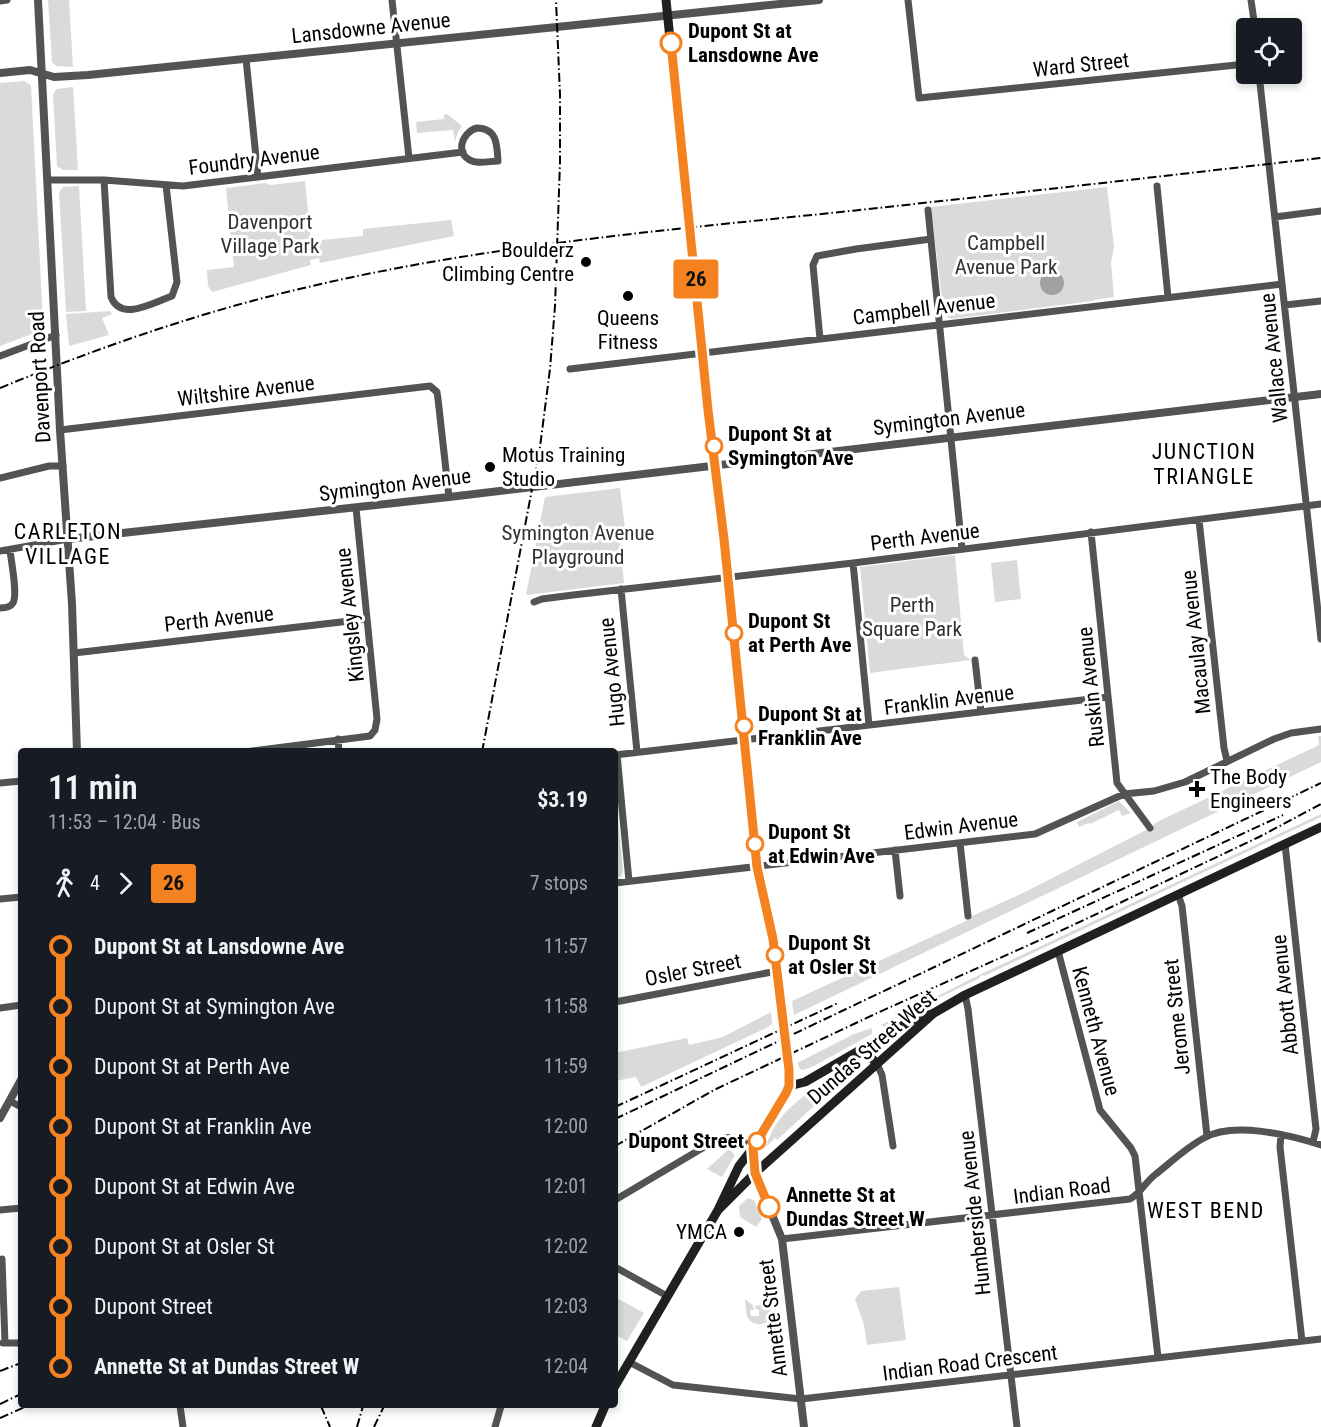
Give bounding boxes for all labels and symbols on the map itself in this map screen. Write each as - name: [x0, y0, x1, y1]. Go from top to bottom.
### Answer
- street label: Lansdowne Avenue: [290, 8, 452, 48]
- place label: Dupont St at Lansdowne Ave: [688, 19, 819, 67]
- marker: Dupont St at Lansdowne Ave: [660, 32, 682, 54]
- street label: Ward Street: [1032, 48, 1130, 82]
- street label: Foundry Avenue: [187, 140, 321, 180]
- park label: Davenport Village Park: [221, 210, 320, 258]
- park label: Campbell Avenue Park: [955, 231, 1058, 279]
- place label: Boulderz Climbing Centre: [442, 238, 574, 286]
- marker: Boulderz Climbing Centre: [579, 255, 593, 269]
- line badge: 26: [669, 260, 723, 298]
- street label: Campbell Avenue: [851, 288, 997, 330]
- marker: Queens Fitness: [621, 289, 635, 303]
- street label: Wallace Avenue: [1255, 292, 1293, 424]
- place label: Queens Fitness: [597, 306, 659, 354]
- street label: Davenport Road: [25, 311, 55, 443]
- street label: Wiltshire Avenue: [176, 371, 316, 411]
- street label: Symington Avenue: [872, 398, 1026, 440]
- place label: Dupont St at Symington Ave: [728, 422, 854, 470]
- marker: Dupont St at Symington Ave: [705, 437, 723, 455]
- district label: JUNCTION TRIANGLE: [1152, 439, 1256, 489]
- place label: Motus Training Studio: [502, 443, 625, 491]
- marker: Motus Training Studio: [483, 460, 497, 474]
- street label: Symington Avenue: [318, 464, 472, 506]
- street label: Perth Avenue: [869, 518, 981, 556]
- district label: CARLETON VILLAGE: [14, 519, 122, 569]
- park label: Symington Avenue Playground: [502, 521, 655, 569]
- street label: Kingsley Avenue: [331, 546, 369, 683]
- street label: Macaulay Avenue: [1176, 569, 1215, 715]
- park label: Perth Square Park: [862, 593, 962, 641]
- street label: Perth Avenue: [163, 601, 275, 637]
- place label: Dupont St at Perth Ave: [748, 609, 851, 657]
- street label: Hugo Avenue: [594, 616, 630, 728]
- marker: Dupont St at Perth Ave: [725, 624, 743, 642]
- street label: Ruskin Avenue: [1073, 626, 1109, 748]
- street label: Franklin Avenue: [883, 680, 1015, 720]
- place label: Dupont St at Franklin Ave: [758, 702, 862, 750]
- marker: Dupont St at Franklin Ave: [735, 717, 753, 735]
- place label: The Body Engineers: [1210, 765, 1292, 813]
- marker: The Body Engineers: [1188, 780, 1206, 798]
- street label: Edwin Avenue: [903, 807, 1019, 845]
- place label: Dupont St at Edwin Ave: [768, 820, 875, 868]
- marker: Dupont St at Edwin Ave: [746, 835, 764, 853]
- place label: Dupont St at Osler St: [788, 931, 876, 979]
- street label: Abbott Avenue: [1267, 933, 1303, 1056]
- marker: Dupont St at Osler St: [766, 946, 784, 964]
- street label: Osler Street: [643, 949, 743, 991]
- street label: Jerome Street: [1159, 958, 1195, 1076]
- street label: Kenneth Avenue: [1067, 964, 1125, 1098]
- street label: Dundas Street West: [803, 985, 941, 1109]
- place label: Dupont Street: [628, 1129, 744, 1153]
- street label: Humberside Avenue: [954, 1129, 996, 1297]
- marker: Dupont Street: [748, 1132, 766, 1150]
- street label: Indian Road: [1012, 1173, 1112, 1209]
- place label: Annette St at Dundas Street W: [786, 1183, 925, 1231]
- marker: Annette St at Dundas Street W: [758, 1196, 780, 1218]
- district label: WEST BEND: [1147, 1198, 1265, 1223]
- place label: YMCA: [676, 1220, 727, 1244]
- marker: YMCA: [732, 1225, 746, 1239]
- street label: Annette Street: [754, 1258, 792, 1378]
- street label: Indian Road Crescent: [881, 1340, 1059, 1386]

